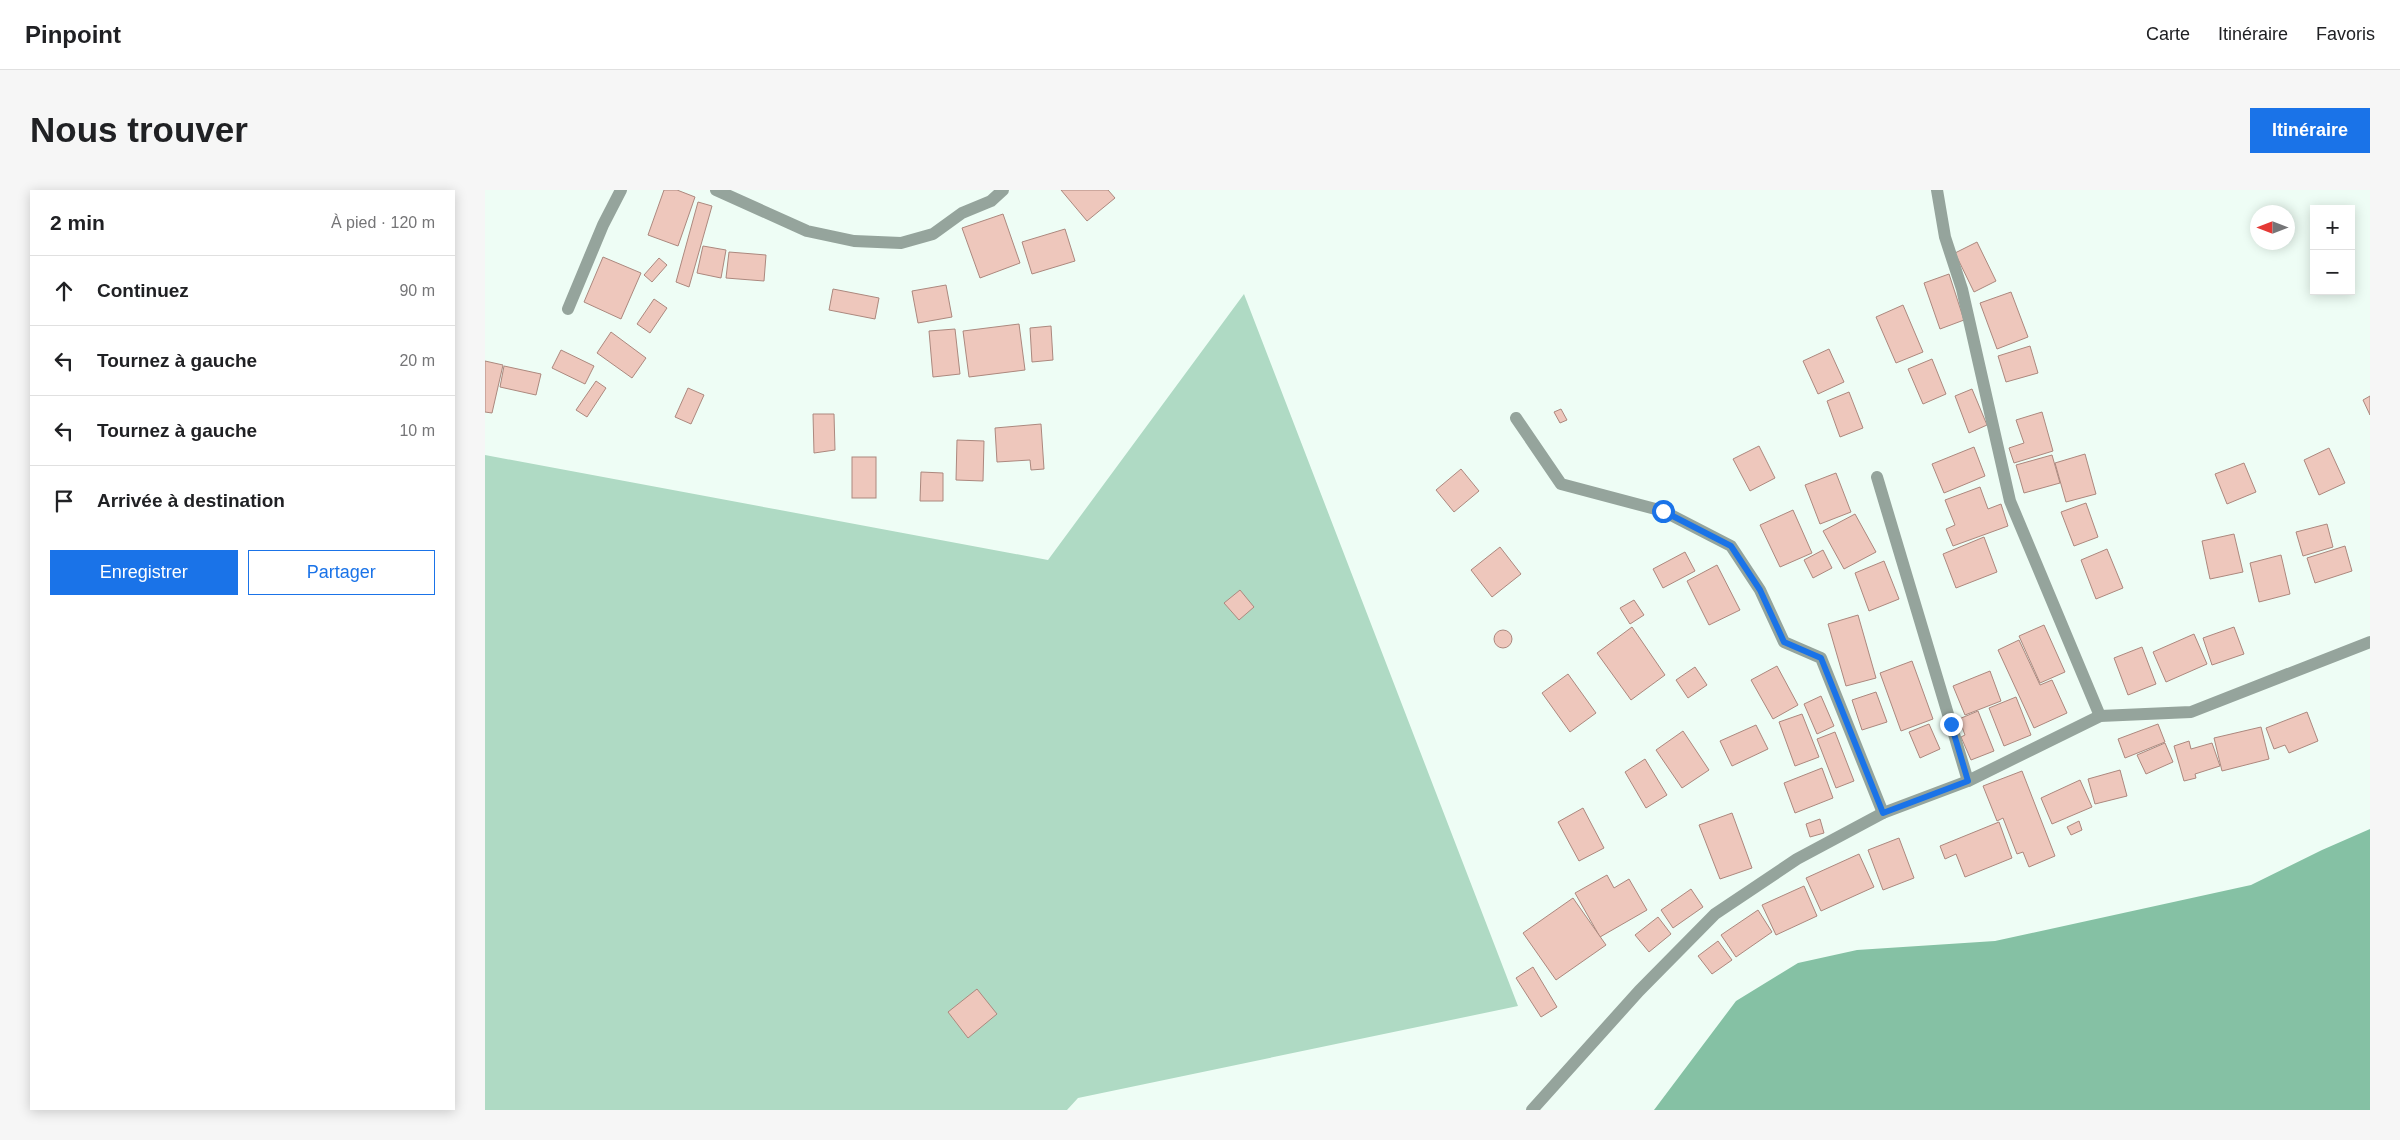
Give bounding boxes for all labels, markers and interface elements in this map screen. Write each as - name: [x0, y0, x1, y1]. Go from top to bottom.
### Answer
- text: Pinpoint: [25, 21, 121, 48]
- text: Carte: [2146, 24, 2190, 44]
- text: Itinéraire: [2218, 24, 2288, 44]
- text: Favoris: [2316, 24, 2375, 44]
- button: Itinéraire: [2250, 108, 2370, 153]
- text: Nous trouver: [30, 110, 248, 149]
- north arrow: [2250, 205, 2295, 250]
- map controls: [2310, 205, 2355, 295]
- button: +: [2310, 205, 2355, 250]
- text: 2 min: [50, 211, 105, 234]
- text: À pied · 120 m: [331, 214, 435, 231]
- button: −: [2310, 250, 2355, 295]
- icon: ahead: [50, 277, 78, 305]
- text: Continuez: [97, 280, 189, 301]
- text: 90 m: [399, 282, 435, 299]
- icon: left: [50, 347, 78, 375]
- text: Tournez à gauche: [97, 350, 257, 371]
- text: 20 m: [399, 352, 435, 369]
- icon: left: [50, 417, 78, 445]
- text: Tournez à gauche: [97, 420, 257, 441]
- text: 10 m: [399, 422, 435, 439]
- icon: arrive: [50, 487, 78, 515]
- text: Arrivée à destination: [97, 490, 285, 511]
- route start: [1652, 500, 1675, 523]
- button: Enregistrer: [50, 550, 238, 595]
- button: Partager: [248, 550, 435, 595]
- route end: [1940, 713, 1963, 736]

